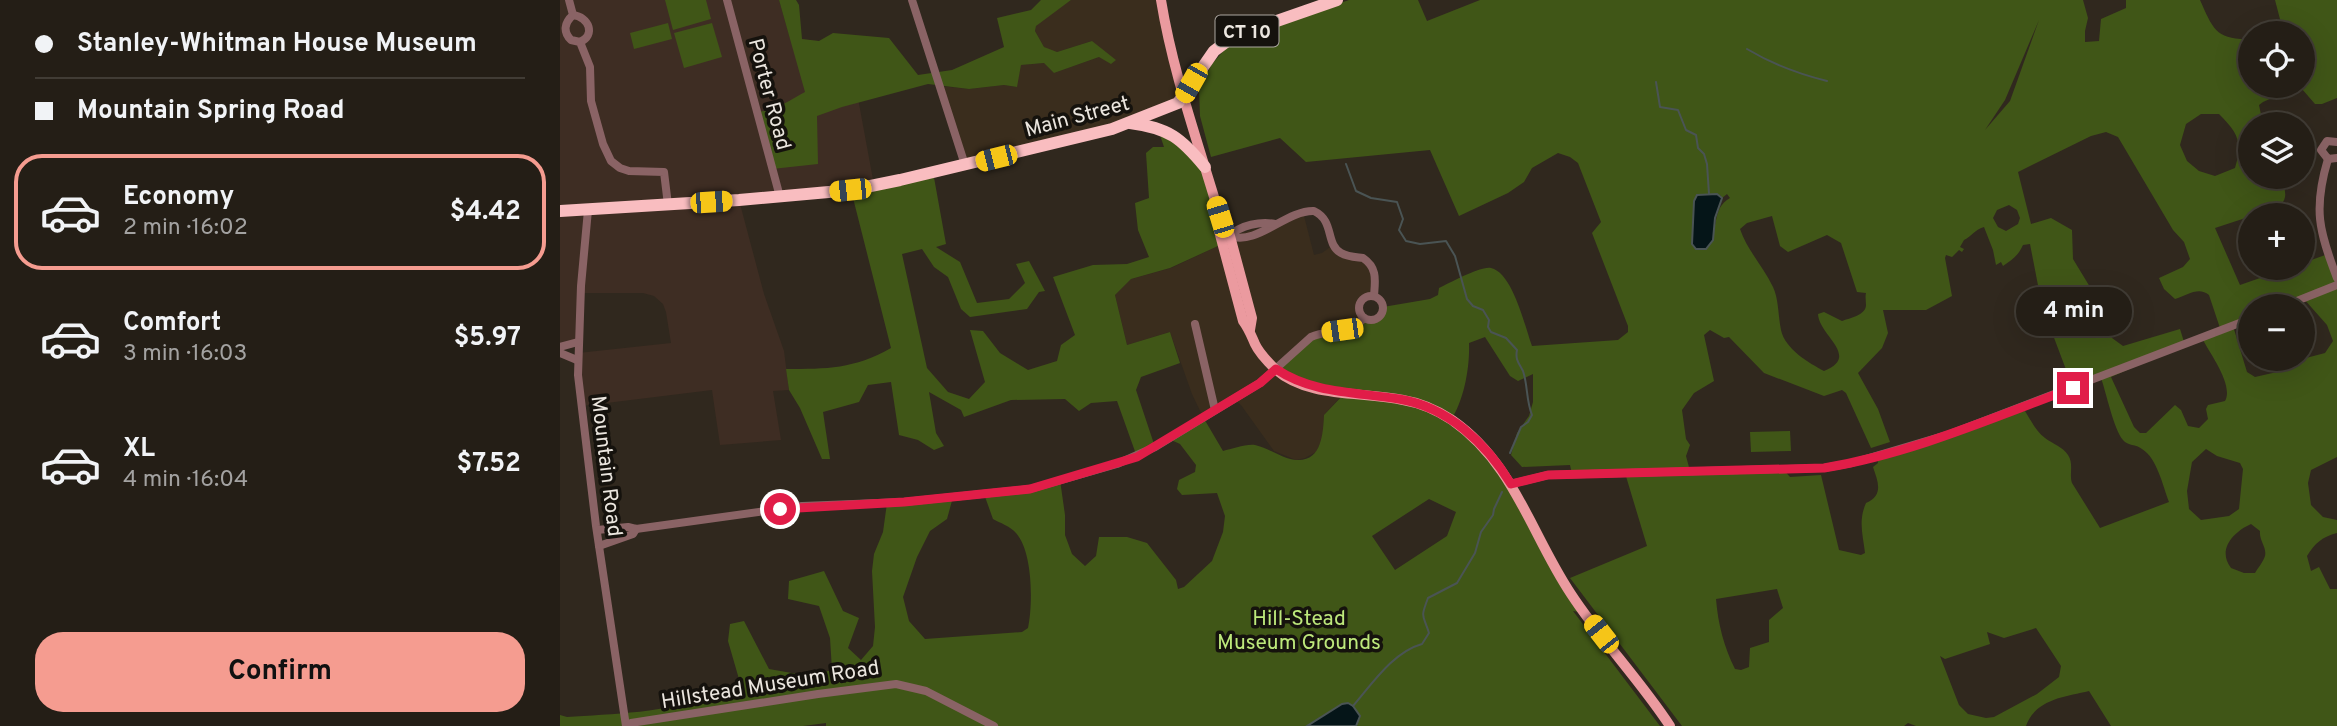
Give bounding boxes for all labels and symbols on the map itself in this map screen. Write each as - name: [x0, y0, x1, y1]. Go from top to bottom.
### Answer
- road number: CT 10: [1216, 16, 1278, 46]
- street label: Porter Road: [741, 36, 796, 153]
- car: [1172, 60, 1211, 106]
- street label: Main Street: [1022, 91, 1133, 144]
- car: [974, 143, 1019, 173]
- car: [829, 177, 872, 203]
- car: [690, 190, 733, 214]
- car: [1204, 194, 1237, 240]
- callout: 4 min: [2015, 286, 2131, 336]
- car: [1320, 317, 1365, 343]
- route end: [2057, 372, 2089, 404]
- street label: Mountain Road: [583, 394, 628, 538]
- route start: [764, 493, 796, 525]
- park label: Hill-Stead Museum Grounds: [1217, 606, 1381, 657]
- car: [1580, 611, 1623, 657]
- street label: Hillstead Museum Road: [659, 655, 881, 716]

